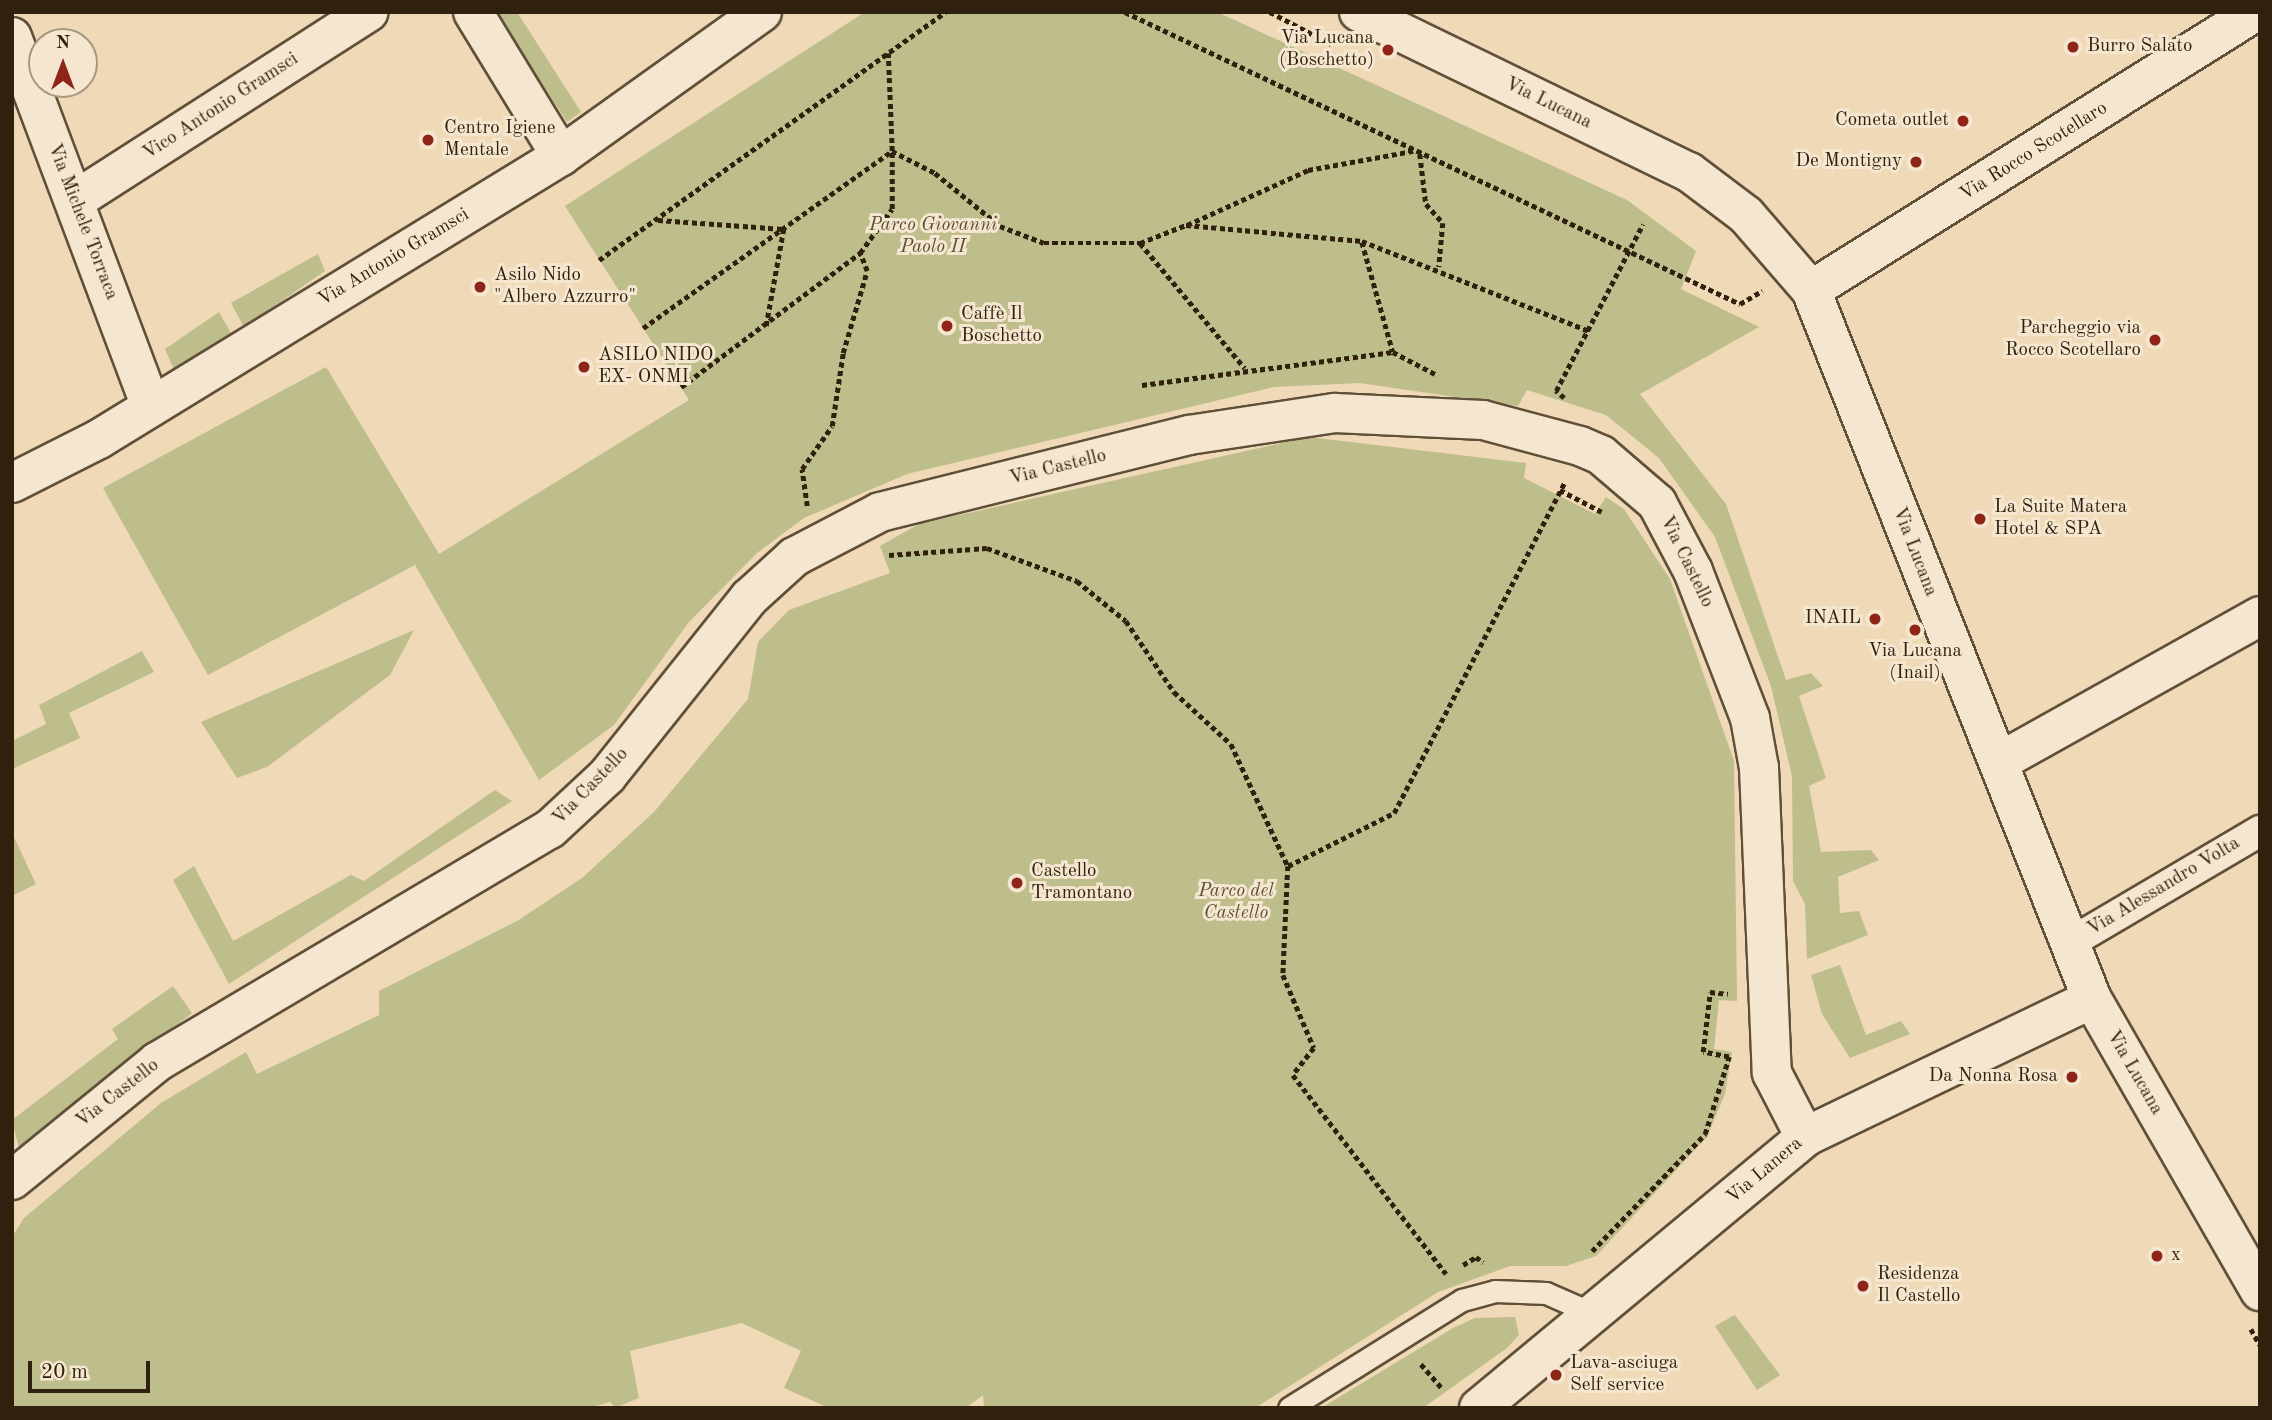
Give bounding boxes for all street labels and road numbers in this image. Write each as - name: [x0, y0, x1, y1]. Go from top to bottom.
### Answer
- street label: Vico Antonio Gramsci: [139, 48, 303, 166]
- street label: Via Lucana: [1501, 73, 1595, 135]
- street label: Via Rocco Scotellaro: [1956, 97, 2112, 207]
- street label: Via Michele Torraca: [42, 141, 122, 303]
- street label: Via Antonio Gramsci: [314, 204, 474, 312]
- street label: Via Castello: [1007, 445, 1109, 491]
- street label: Via Lucana: [1887, 504, 1941, 600]
- street label: Via Castello: [1654, 512, 1718, 612]
- street label: Via Castello: [548, 743, 634, 831]
- street label: Via Alessandro Volta: [2084, 832, 2244, 942]
- street label: Via Lucana: [2101, 1027, 2167, 1119]
- street label: Via Castello: [72, 1055, 164, 1133]
- street label: Via Lanera: [1722, 1133, 1808, 1209]

